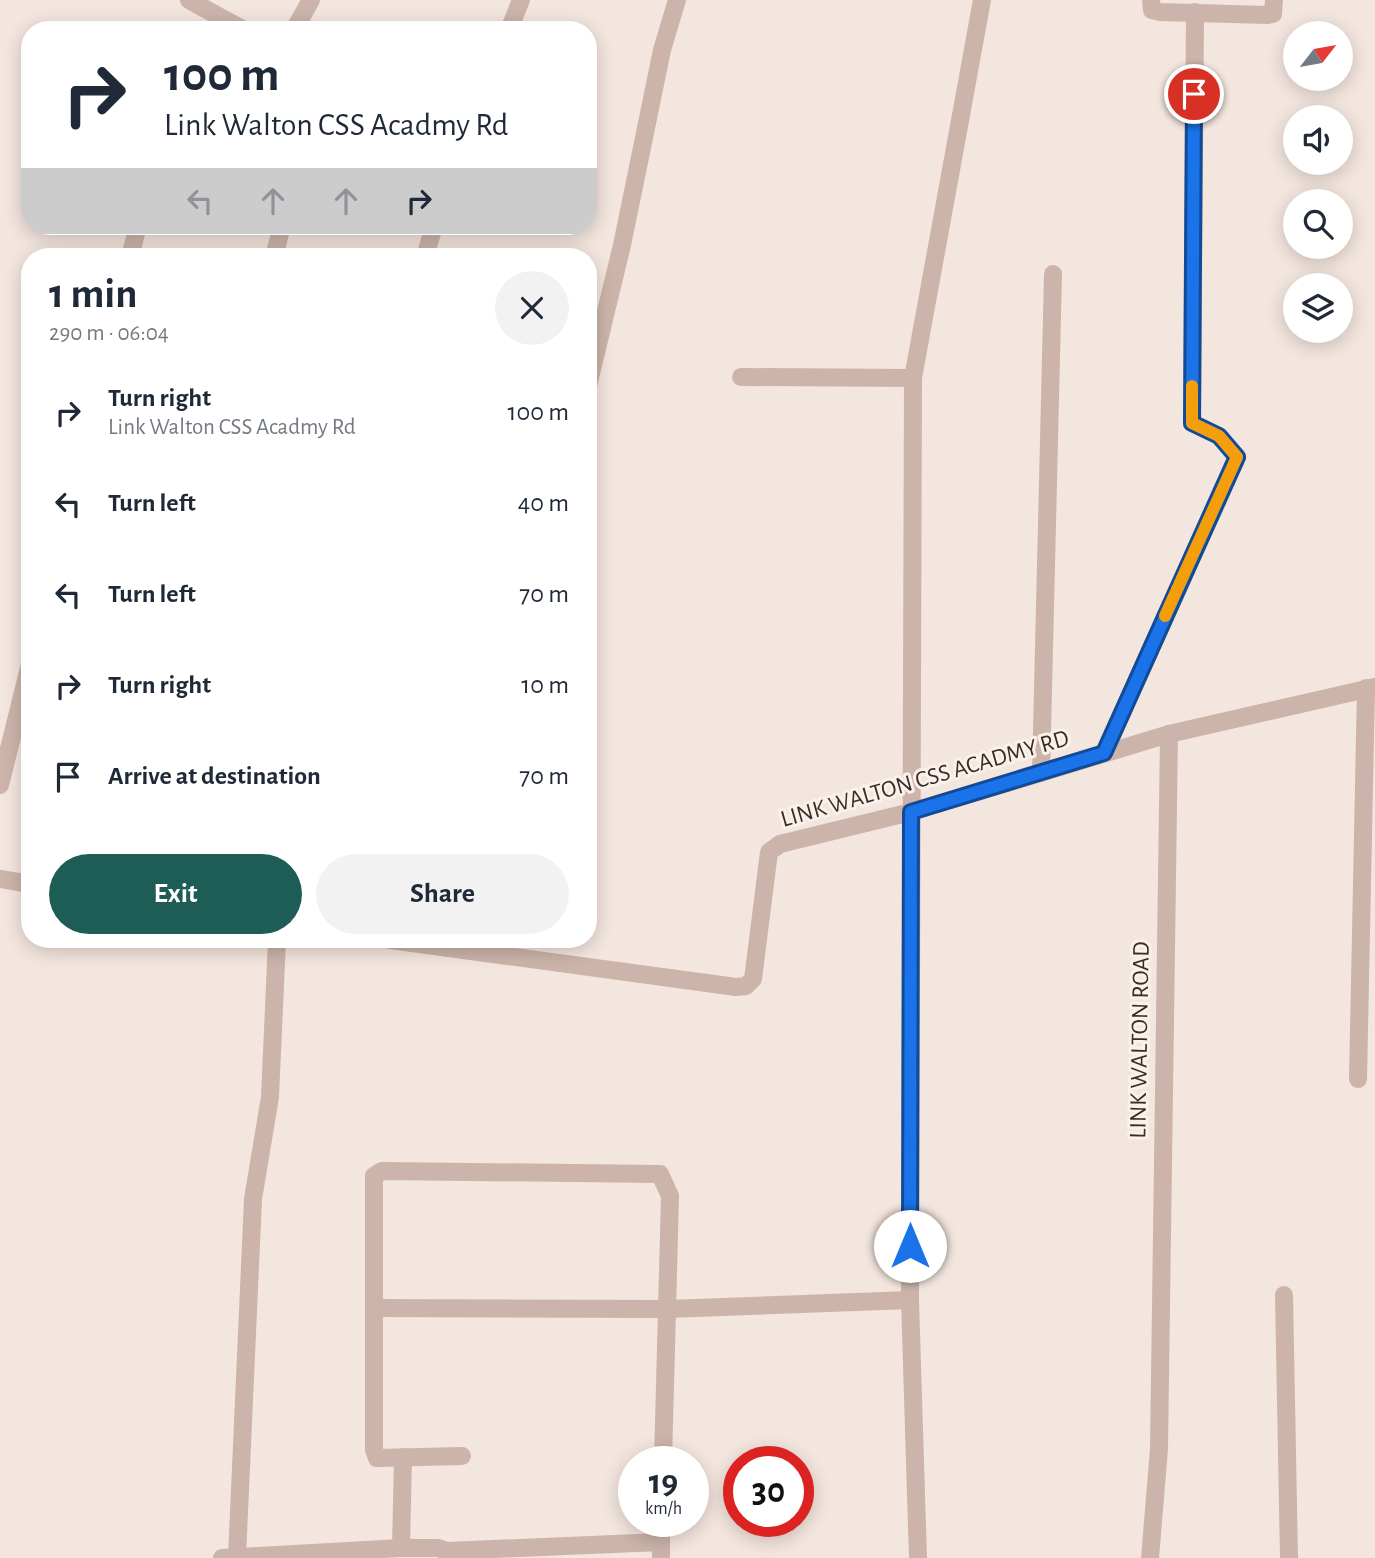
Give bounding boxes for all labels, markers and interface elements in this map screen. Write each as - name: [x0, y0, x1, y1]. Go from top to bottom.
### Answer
- north arrow: [1283, 21, 1353, 91]
- map controls: [1283, 21, 1353, 343]
- icon: right: [49, 49, 140, 140]
- text: 100 m: [164, 51, 280, 100]
- pin: [1164, 64, 1224, 124]
- icon: arrive: [1175, 75, 1213, 113]
- button: sound: [1283, 105, 1353, 175]
- text: Link Walton CSS Acadmy Rd: [164, 109, 508, 141]
- icon: left: [181, 182, 219, 220]
- icon: ahead: [254, 182, 292, 220]
- icon: ahead: [327, 182, 365, 220]
- icon: right: [400, 182, 438, 220]
- button: search: [1283, 189, 1353, 259]
- button: close: [495, 271, 569, 345]
- text: 1 min: [49, 273, 138, 315]
- button: layers: [1283, 273, 1353, 343]
- text: 290 m · 06:04: [49, 322, 169, 345]
- text: Turn right: [108, 385, 211, 411]
- icon: right: [49, 394, 87, 432]
- text: 100 m: [508, 399, 569, 425]
- text: Link Walton CSS Acadmy Rd: [108, 416, 356, 439]
- icon: left: [49, 485, 87, 523]
- text: Turn left: [108, 490, 196, 516]
- text: 40 m: [518, 490, 569, 516]
- icon: left: [49, 576, 87, 614]
- text: Turn left: [108, 581, 196, 607]
- text: 70 m: [519, 581, 569, 607]
- icon: right: [49, 667, 87, 705]
- text: Turn right: [108, 672, 211, 698]
- text: 10 m: [521, 672, 569, 698]
- street label: LINK WALTON CSS ACADMY RD: [778, 726, 1072, 832]
- icon: arrive: [49, 758, 87, 796]
- text: Arrive at destination: [108, 763, 321, 789]
- text: 70 m: [519, 763, 569, 789]
- button: Exit: [49, 854, 302, 934]
- button: Share: [316, 854, 569, 934]
- street label: LINK WALTON ROAD: [1126, 941, 1154, 1139]
- position arrow: [873, 1209, 947, 1283]
- speed limit sign: 30: [723, 1446, 814, 1537]
- text: 19: [649, 1465, 678, 1500]
- text: km/h: [645, 1500, 682, 1518]

